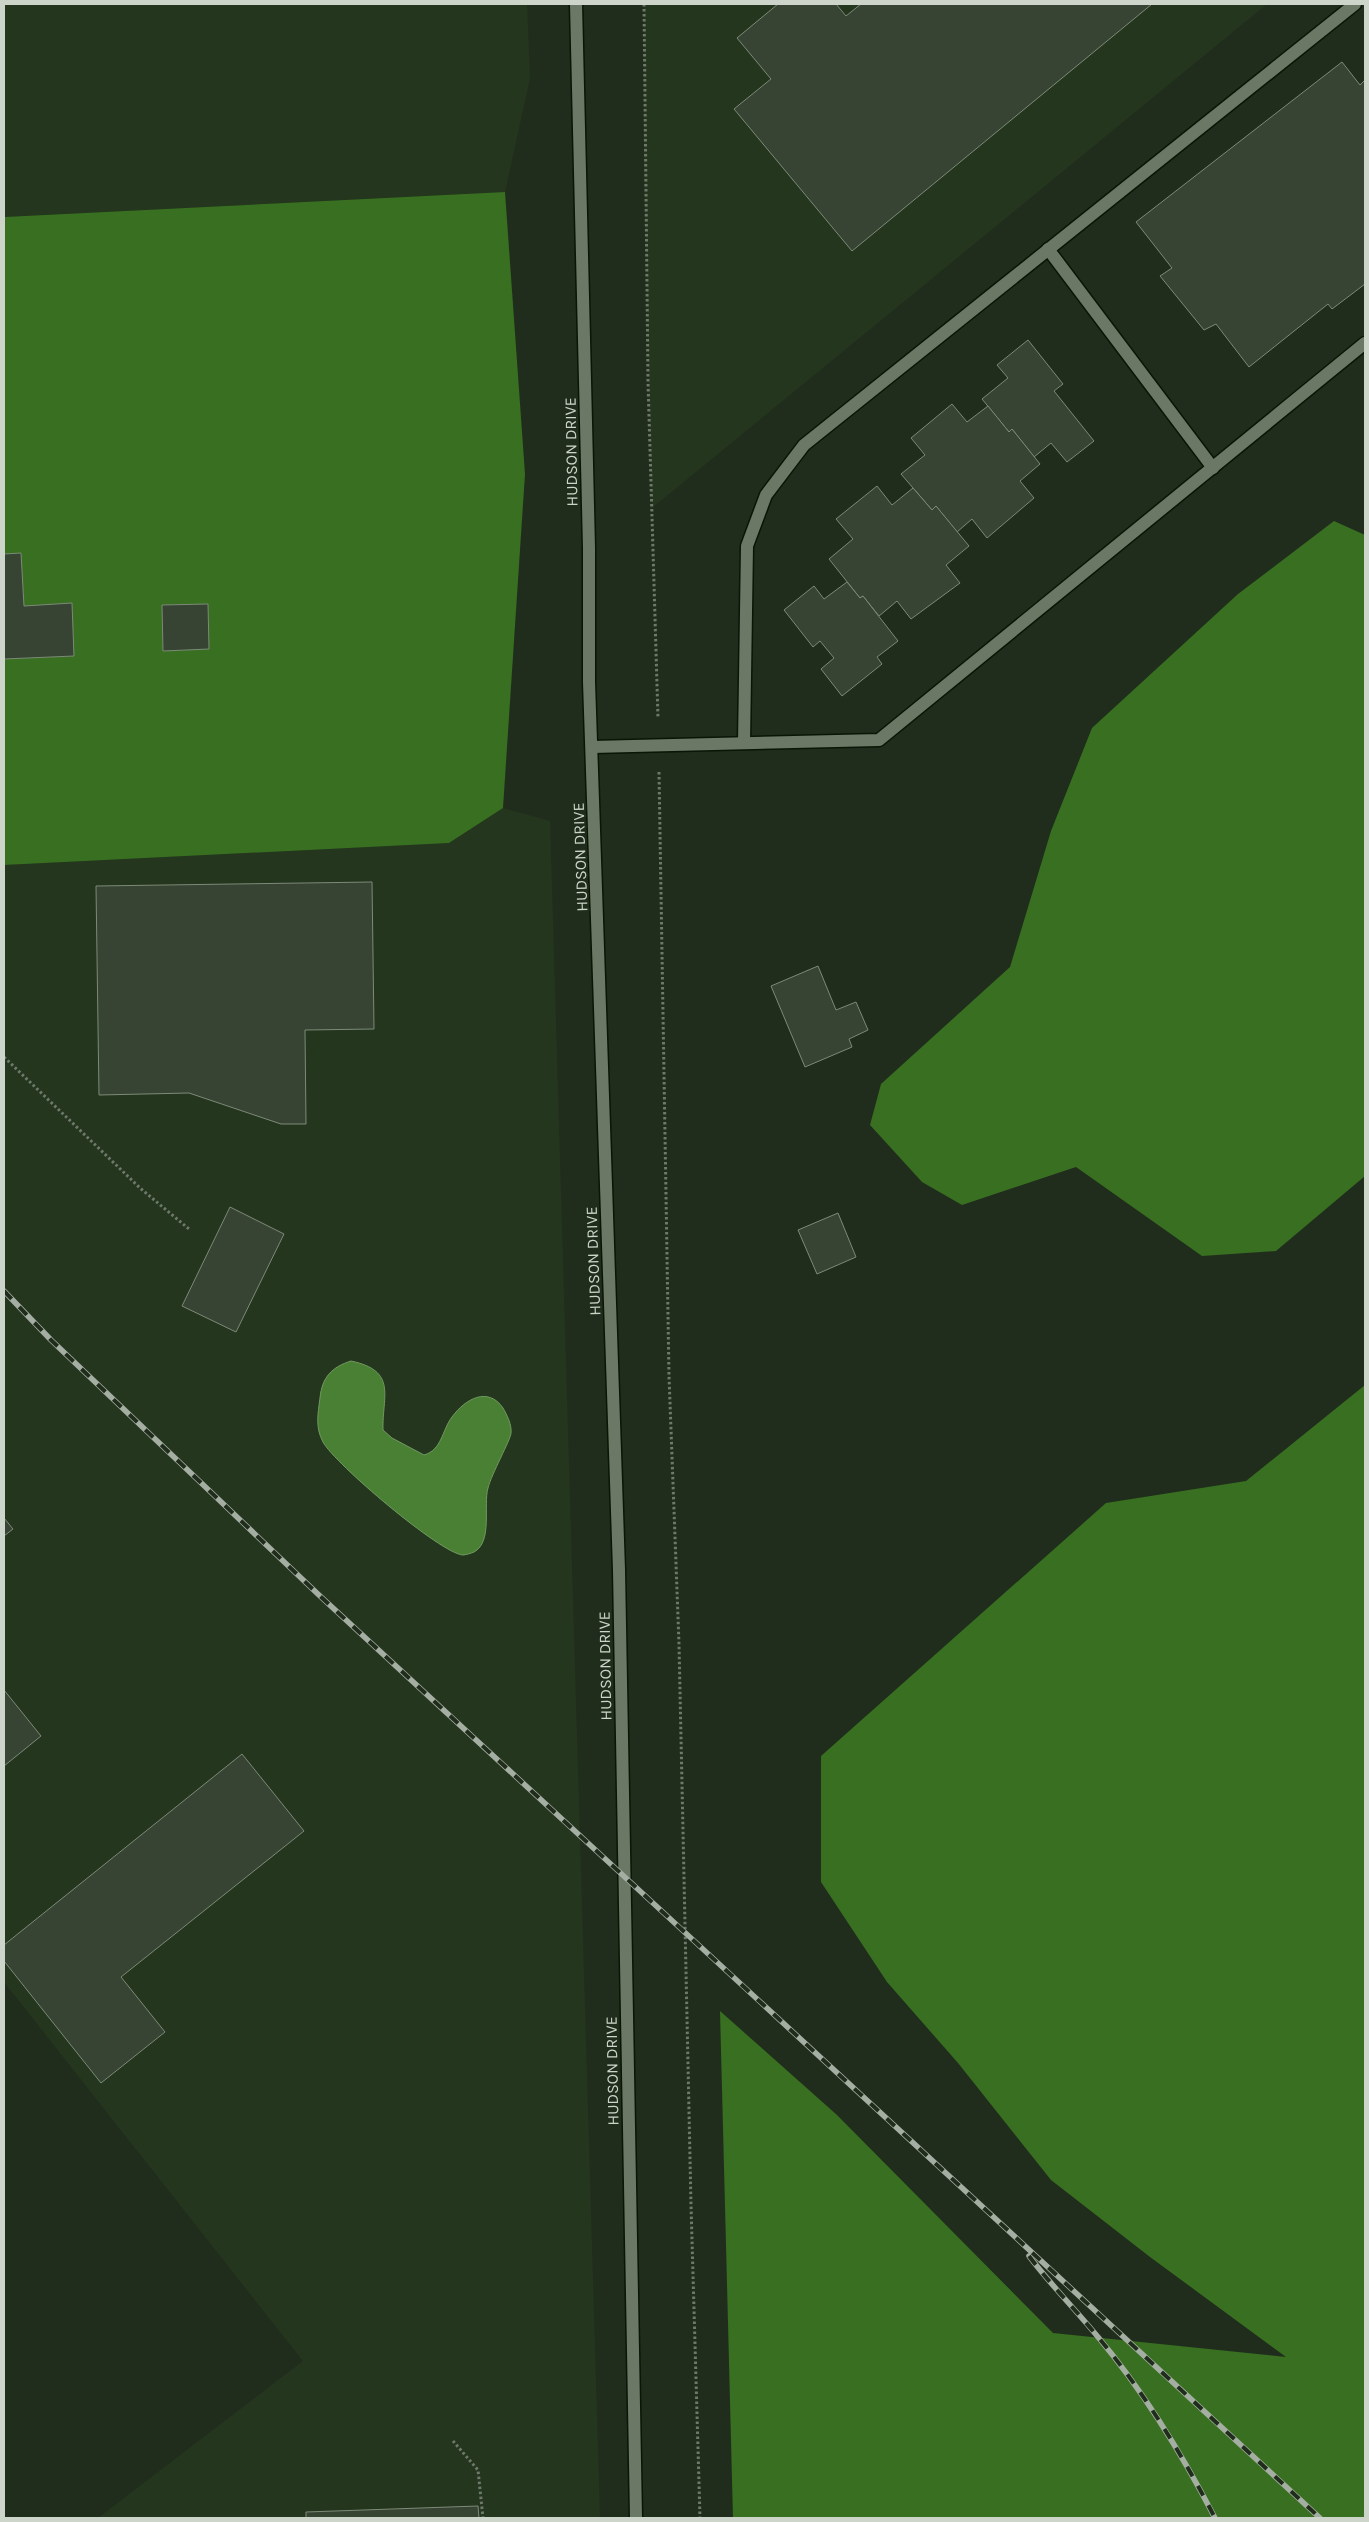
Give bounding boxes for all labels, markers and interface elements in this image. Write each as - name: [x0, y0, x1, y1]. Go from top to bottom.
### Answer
- street label: HUDSON DRIVE: [561, 397, 581, 507]
- street label: HUDSON DRIVE: [569, 802, 591, 912]
- street label: HUDSON DRIVE: [582, 1206, 604, 1316]
- street label: HUDSON DRIVE: [595, 1611, 615, 1721]
- street label: HUDSON DRIVE: [602, 2016, 622, 2126]

